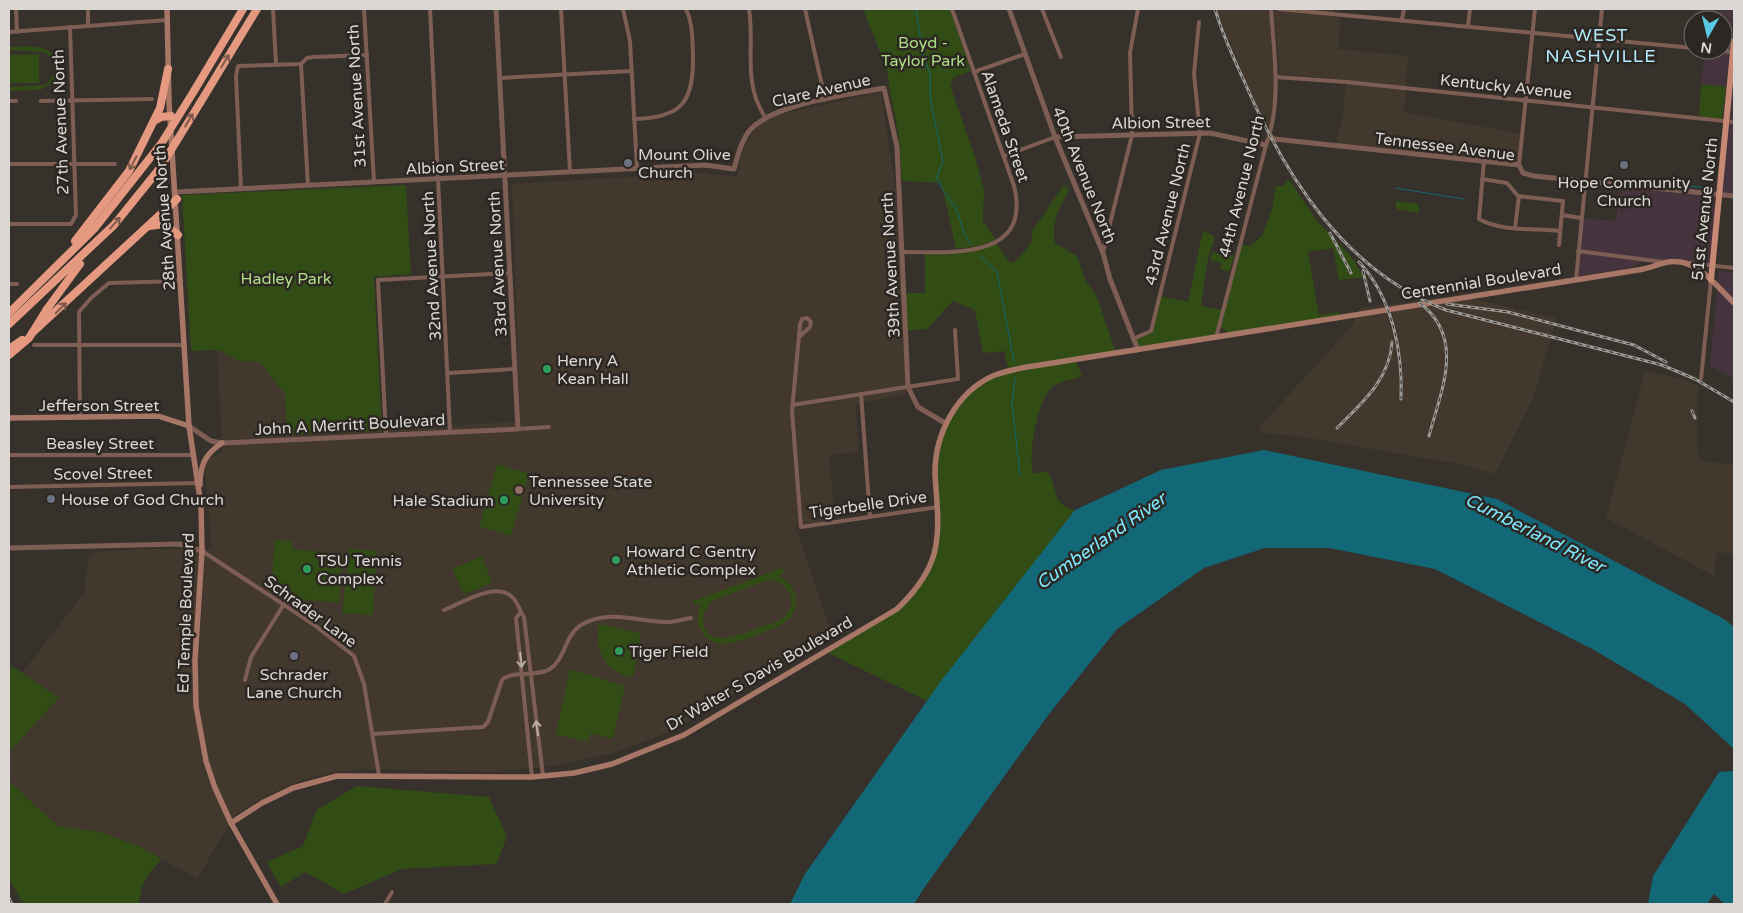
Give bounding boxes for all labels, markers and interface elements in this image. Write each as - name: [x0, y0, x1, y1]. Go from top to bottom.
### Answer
- north arrow: [1683, 10, 1733, 60]
- street label: 31st Avenue North: [343, 24, 371, 168]
- district label: WEST NASHVILLE: [1545, 24, 1657, 67]
- park label: Boyd - Taylor Park: [881, 33, 965, 71]
- text: N: [1700, 38, 1713, 57]
- street label: 27th Avenue North: [48, 49, 74, 195]
- one-way arrow: [221, 54, 231, 68]
- street label: Alameda Street: [976, 67, 1034, 185]
- street label: Clare Avenue: [770, 70, 872, 112]
- street label: Kentucky Avenue: [1439, 70, 1573, 104]
- street label: 40th Avenue North: [1047, 104, 1121, 247]
- street label: Albion Street: [1111, 112, 1211, 134]
- street label: 44th Avenue North: [1215, 113, 1269, 259]
- one-way arrow: [185, 114, 195, 128]
- street label: Tennessee Avenue: [1374, 128, 1516, 166]
- street label: 51st Avenue North: [1688, 137, 1722, 282]
- street label: 43rd Avenue North: [1141, 141, 1195, 288]
- street label: 28th Avenue North: [150, 144, 180, 291]
- place label: Mount Olive Church: [638, 145, 731, 183]
- street label: Albion Street: [405, 154, 505, 180]
- one-way arrow: [128, 155, 137, 170]
- marker: Mount Olive Church: [622, 157, 634, 169]
- marker: Hope Community Church: [1618, 159, 1630, 171]
- place label: Hope Community Church: [1558, 173, 1691, 211]
- street label: 32nd Avenue North: [418, 191, 446, 341]
- street label: 33rd Avenue North: [484, 191, 512, 337]
- street label: 39th Avenue North: [877, 192, 905, 338]
- one-way arrow: [109, 217, 121, 230]
- street label: Centennial Boulevard: [1400, 259, 1563, 305]
- park label: Hadley Park: [240, 269, 332, 289]
- one-way arrow: [54, 302, 67, 314]
- place label: Henry A Kean Hall: [557, 351, 629, 389]
- marker: Henry A Kean Hall: [541, 363, 553, 375]
- street label: Jefferson Street: [39, 396, 159, 416]
- street label: John A Merritt Boulevard: [254, 410, 446, 440]
- street label: Beasley Street: [46, 434, 154, 454]
- street label: Scovel Street: [53, 463, 153, 485]
- place label: Tennessee State University: [529, 472, 652, 510]
- marker: Tennessee State University: [513, 484, 525, 496]
- street label: Tigerbelle Drive: [808, 487, 928, 523]
- water label: Cumberland River: [1032, 487, 1172, 594]
- water label: Cumberland River: [1462, 488, 1610, 579]
- place label: House of God Church: [61, 490, 224, 510]
- place label: Hale Stadium: [393, 491, 494, 511]
- marker: House of God Church: [45, 493, 57, 505]
- marker: Hale Stadium: [498, 494, 510, 506]
- street label: Ed Temple Boulevard: [173, 532, 199, 694]
- place label: Howard C Gentry Athletic Complex: [626, 542, 756, 580]
- place label: TSU Tennis Complex: [317, 551, 402, 589]
- marker: Howard C Gentry Athletic Complex: [610, 554, 622, 566]
- marker: TSU Tennis Complex: [301, 563, 313, 575]
- street label: Schrader Lane: [260, 571, 361, 652]
- street label: Dr Walter S Davis Boulevard: [663, 612, 856, 735]
- place label: Tiger Field: [629, 642, 709, 662]
- marker: Tiger Field: [613, 645, 625, 657]
- marker: Schrader Lane Church: [288, 650, 300, 662]
- one-way arrow: [516, 652, 526, 668]
- place label: Schrader Lane Church: [246, 665, 342, 703]
- one-way arrow: [532, 720, 542, 736]

